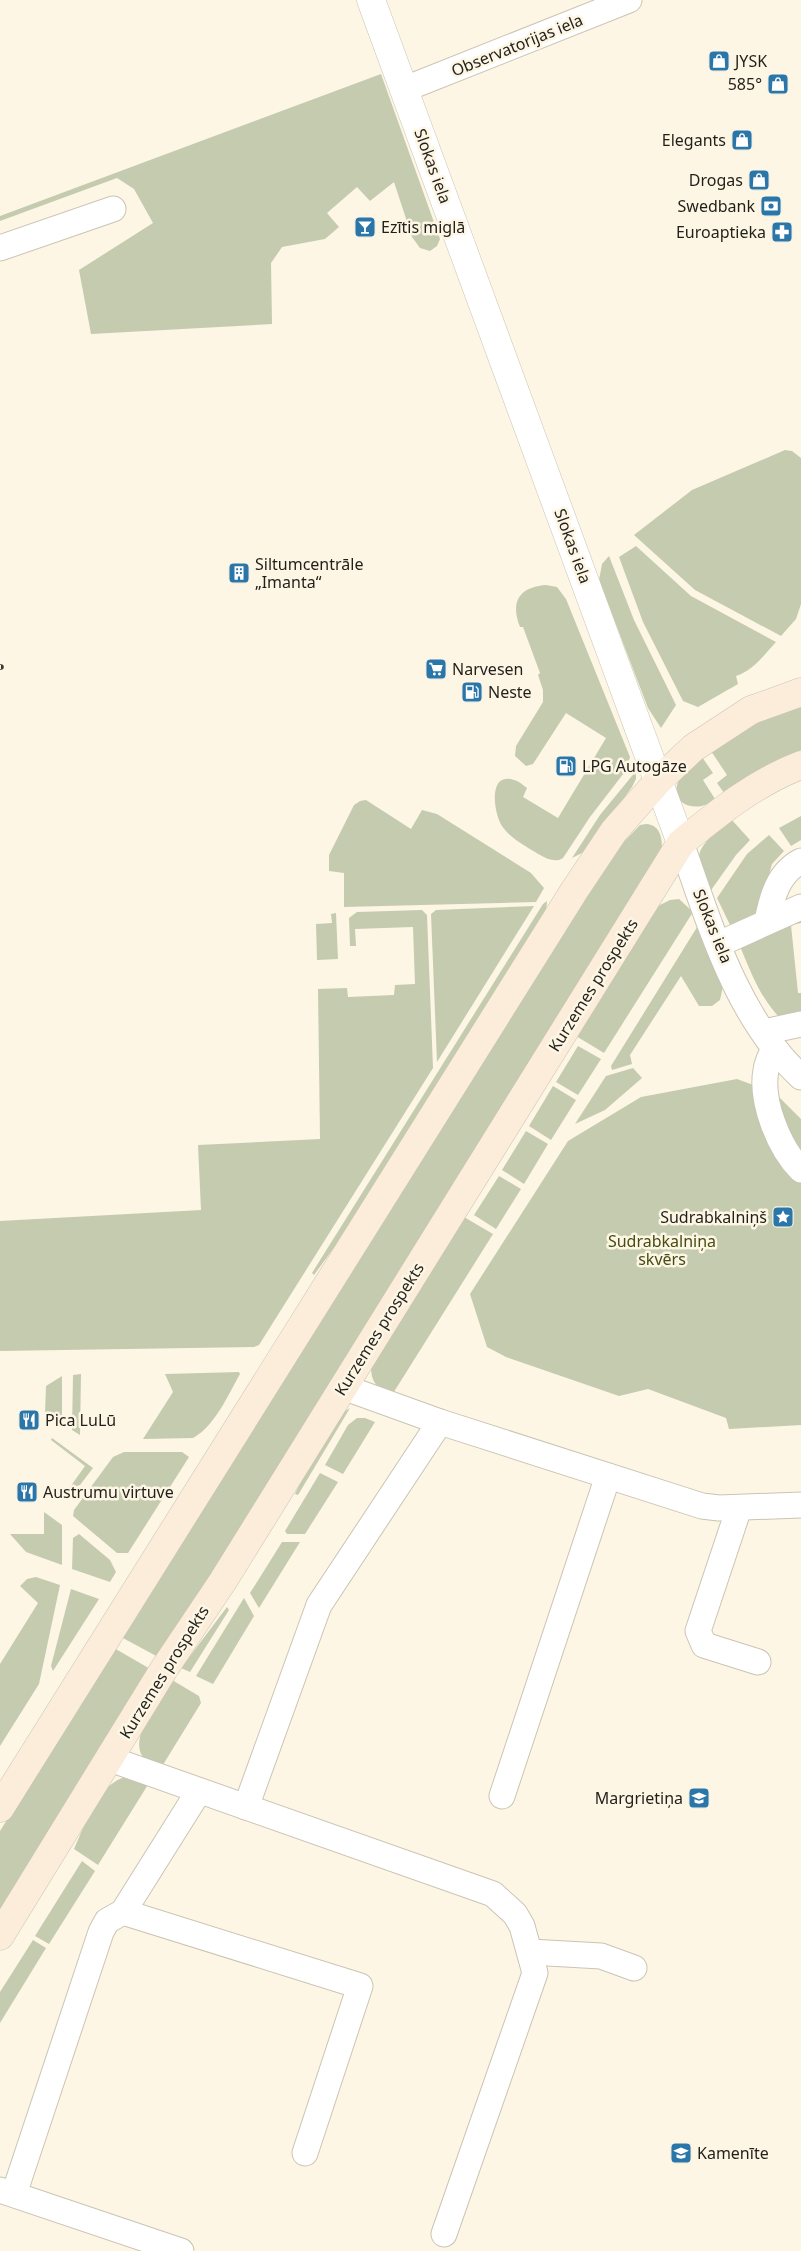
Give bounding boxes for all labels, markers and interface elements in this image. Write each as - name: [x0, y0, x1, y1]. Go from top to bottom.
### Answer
- street label: Observatorijas iela: [448, 9, 586, 81]
- shop icon: JYSK: [707, 49, 731, 73]
- place label: JYSK: [733, 50, 767, 72]
- shop icon: 585°: [766, 72, 790, 96]
- place label: 585°: [728, 73, 762, 95]
- street label: Slokas iela: [409, 125, 457, 207]
- shop icon: Elegants: [730, 128, 754, 152]
- place label: Elegants: [662, 129, 726, 151]
- shop icon: Drogas: [747, 168, 771, 192]
- place label: Drogas: [689, 169, 743, 191]
- bank icon: Swedbank: [759, 194, 783, 218]
- place label: Swedbank: [678, 195, 755, 217]
- bar icon: Ezītis miglā: [353, 215, 377, 239]
- place label: Ezītis miglā: [381, 216, 465, 238]
- pharmacy icon: Euroaptieka: [770, 220, 794, 244]
- place label: Euroaptieka: [676, 221, 766, 243]
- street label: Slokas iela: [549, 505, 597, 587]
- place label: Siltumcentrāle „Imanta“: [255, 553, 363, 593]
- building icon: Siltumcentrāle „Imanta“: [227, 561, 251, 585]
- supermarket icon: Narvesen: [424, 657, 448, 681]
- place label: Narvesen: [452, 658, 523, 680]
- fuel station icon: Neste: [460, 680, 484, 704]
- place label: Neste: [488, 681, 532, 703]
- fuel station icon: LPG Autogāze: [554, 754, 578, 778]
- place label: LPG Autogāze: [582, 755, 687, 777]
- street label: Slokas iela: [688, 886, 738, 966]
- street label: Kurzemes prospekts: [543, 914, 643, 1056]
- place icon: Sudrabkalniņš: [771, 1205, 795, 1229]
- place label: Sudrabkalniņš: [660, 1206, 767, 1228]
- park label: Sudrabkalniņa skvērs: [608, 1230, 716, 1270]
- street label: Kurzemes prospekts: [329, 1258, 429, 1400]
- restaurant icon: Pica LuLū: [17, 1408, 41, 1432]
- place label: Pica LuLū: [45, 1409, 116, 1431]
- restaurant icon: Austrumu virtuve: [15, 1480, 39, 1504]
- place label: Austrumu virtuve: [43, 1481, 174, 1503]
- street label: Kurzemes prospekts: [114, 1601, 214, 1743]
- school or university icon: Margrietiņa: [687, 1786, 711, 1810]
- place label: Margrietiņa: [595, 1787, 683, 1809]
- school or university icon: Kamenīte: [669, 2141, 693, 2165]
- place label: Kamenīte: [697, 2142, 769, 2164]

